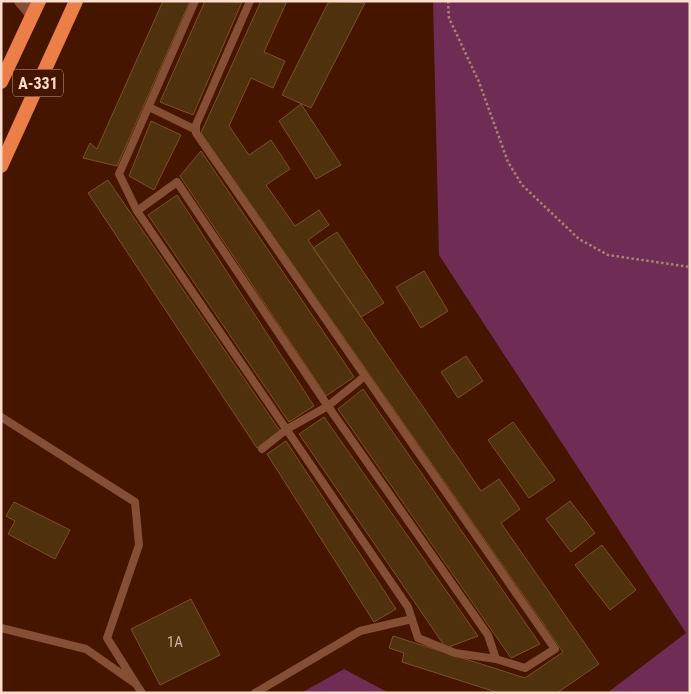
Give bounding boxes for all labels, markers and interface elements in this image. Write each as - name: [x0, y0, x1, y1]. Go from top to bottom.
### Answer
- road number: А-331: [13, 70, 63, 96]
- house number: 1А: [167, 633, 183, 651]

